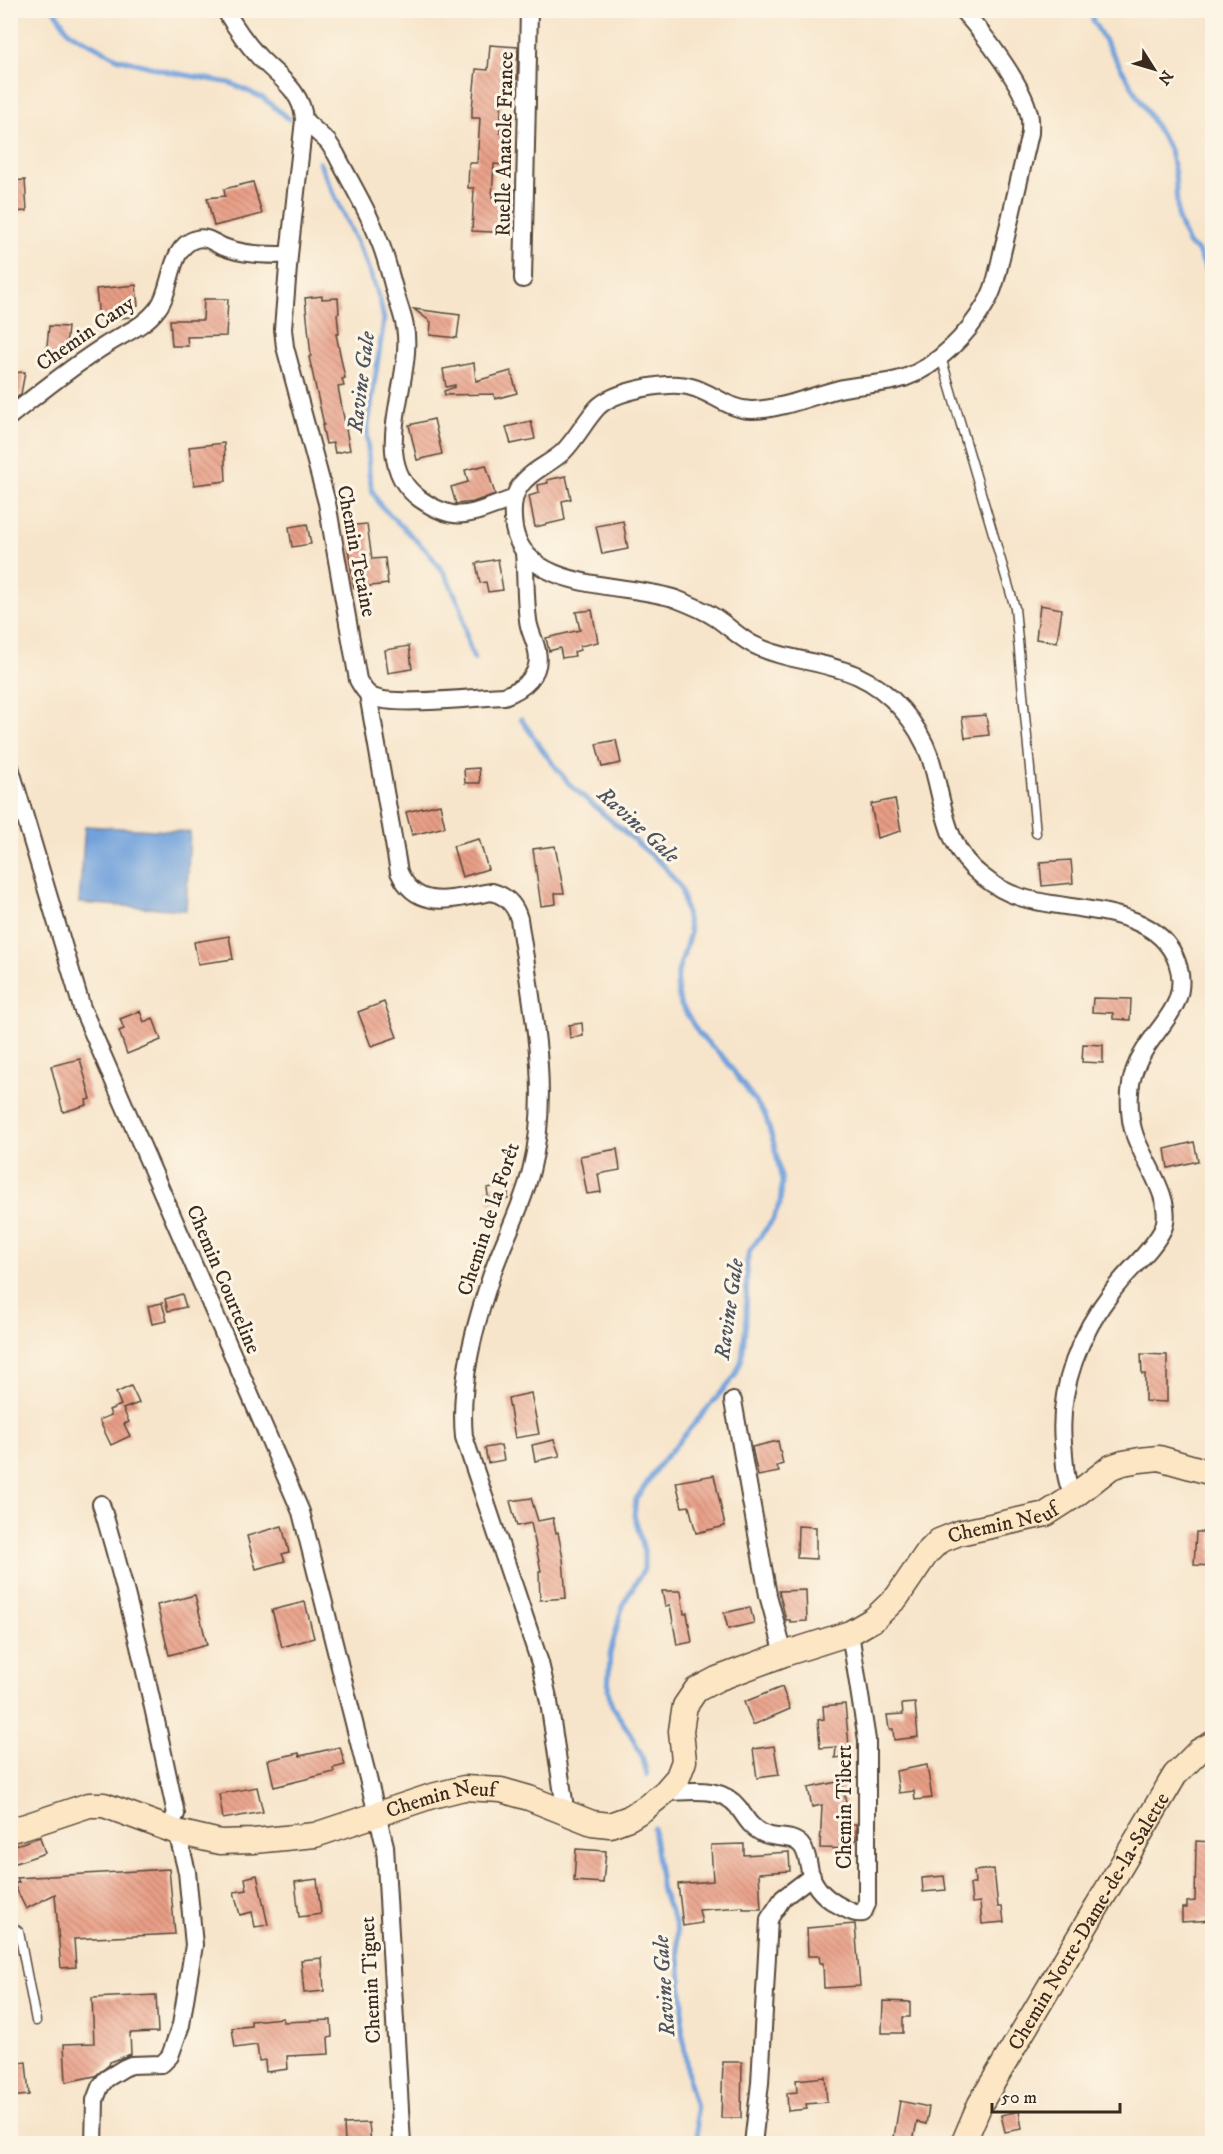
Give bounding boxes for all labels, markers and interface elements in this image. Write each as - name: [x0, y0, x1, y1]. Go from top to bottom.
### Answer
- north arrow: [1124, 39, 1184, 99]
- street label: Ruelle Anatole France: [490, 51, 520, 237]
- text: N: [1153, 66, 1177, 89]
- street label: Chemin Cany: [31, 290, 141, 377]
- water label: Ravine Gale: [342, 330, 381, 435]
- street label: Chemin Tetaine: [331, 483, 382, 619]
- water label: Ravine Gale: [590, 780, 685, 869]
- street label: Chemin de la Forêt: [452, 1139, 526, 1299]
- street label: Chemin Courteline: [180, 1201, 266, 1358]
- water label: Ravine Gale: [709, 1257, 750, 1362]
- street label: Chemin Neuf: [944, 1495, 1067, 1550]
- street label: Chemin Tibert: [832, 1744, 858, 1869]
- street label: Chemin Neuf: [383, 1775, 500, 1824]
- street label: Chemin Notre-Dame-de-la-Salette: [1003, 1788, 1176, 2055]
- street label: Chemin Tiguet: [355, 1915, 387, 2044]
- water label: Ravine Gale: [647, 1934, 682, 2038]
- scale bar: [992, 2076, 1120, 2114]
- text: 50 m: [1001, 2087, 1037, 2109]

